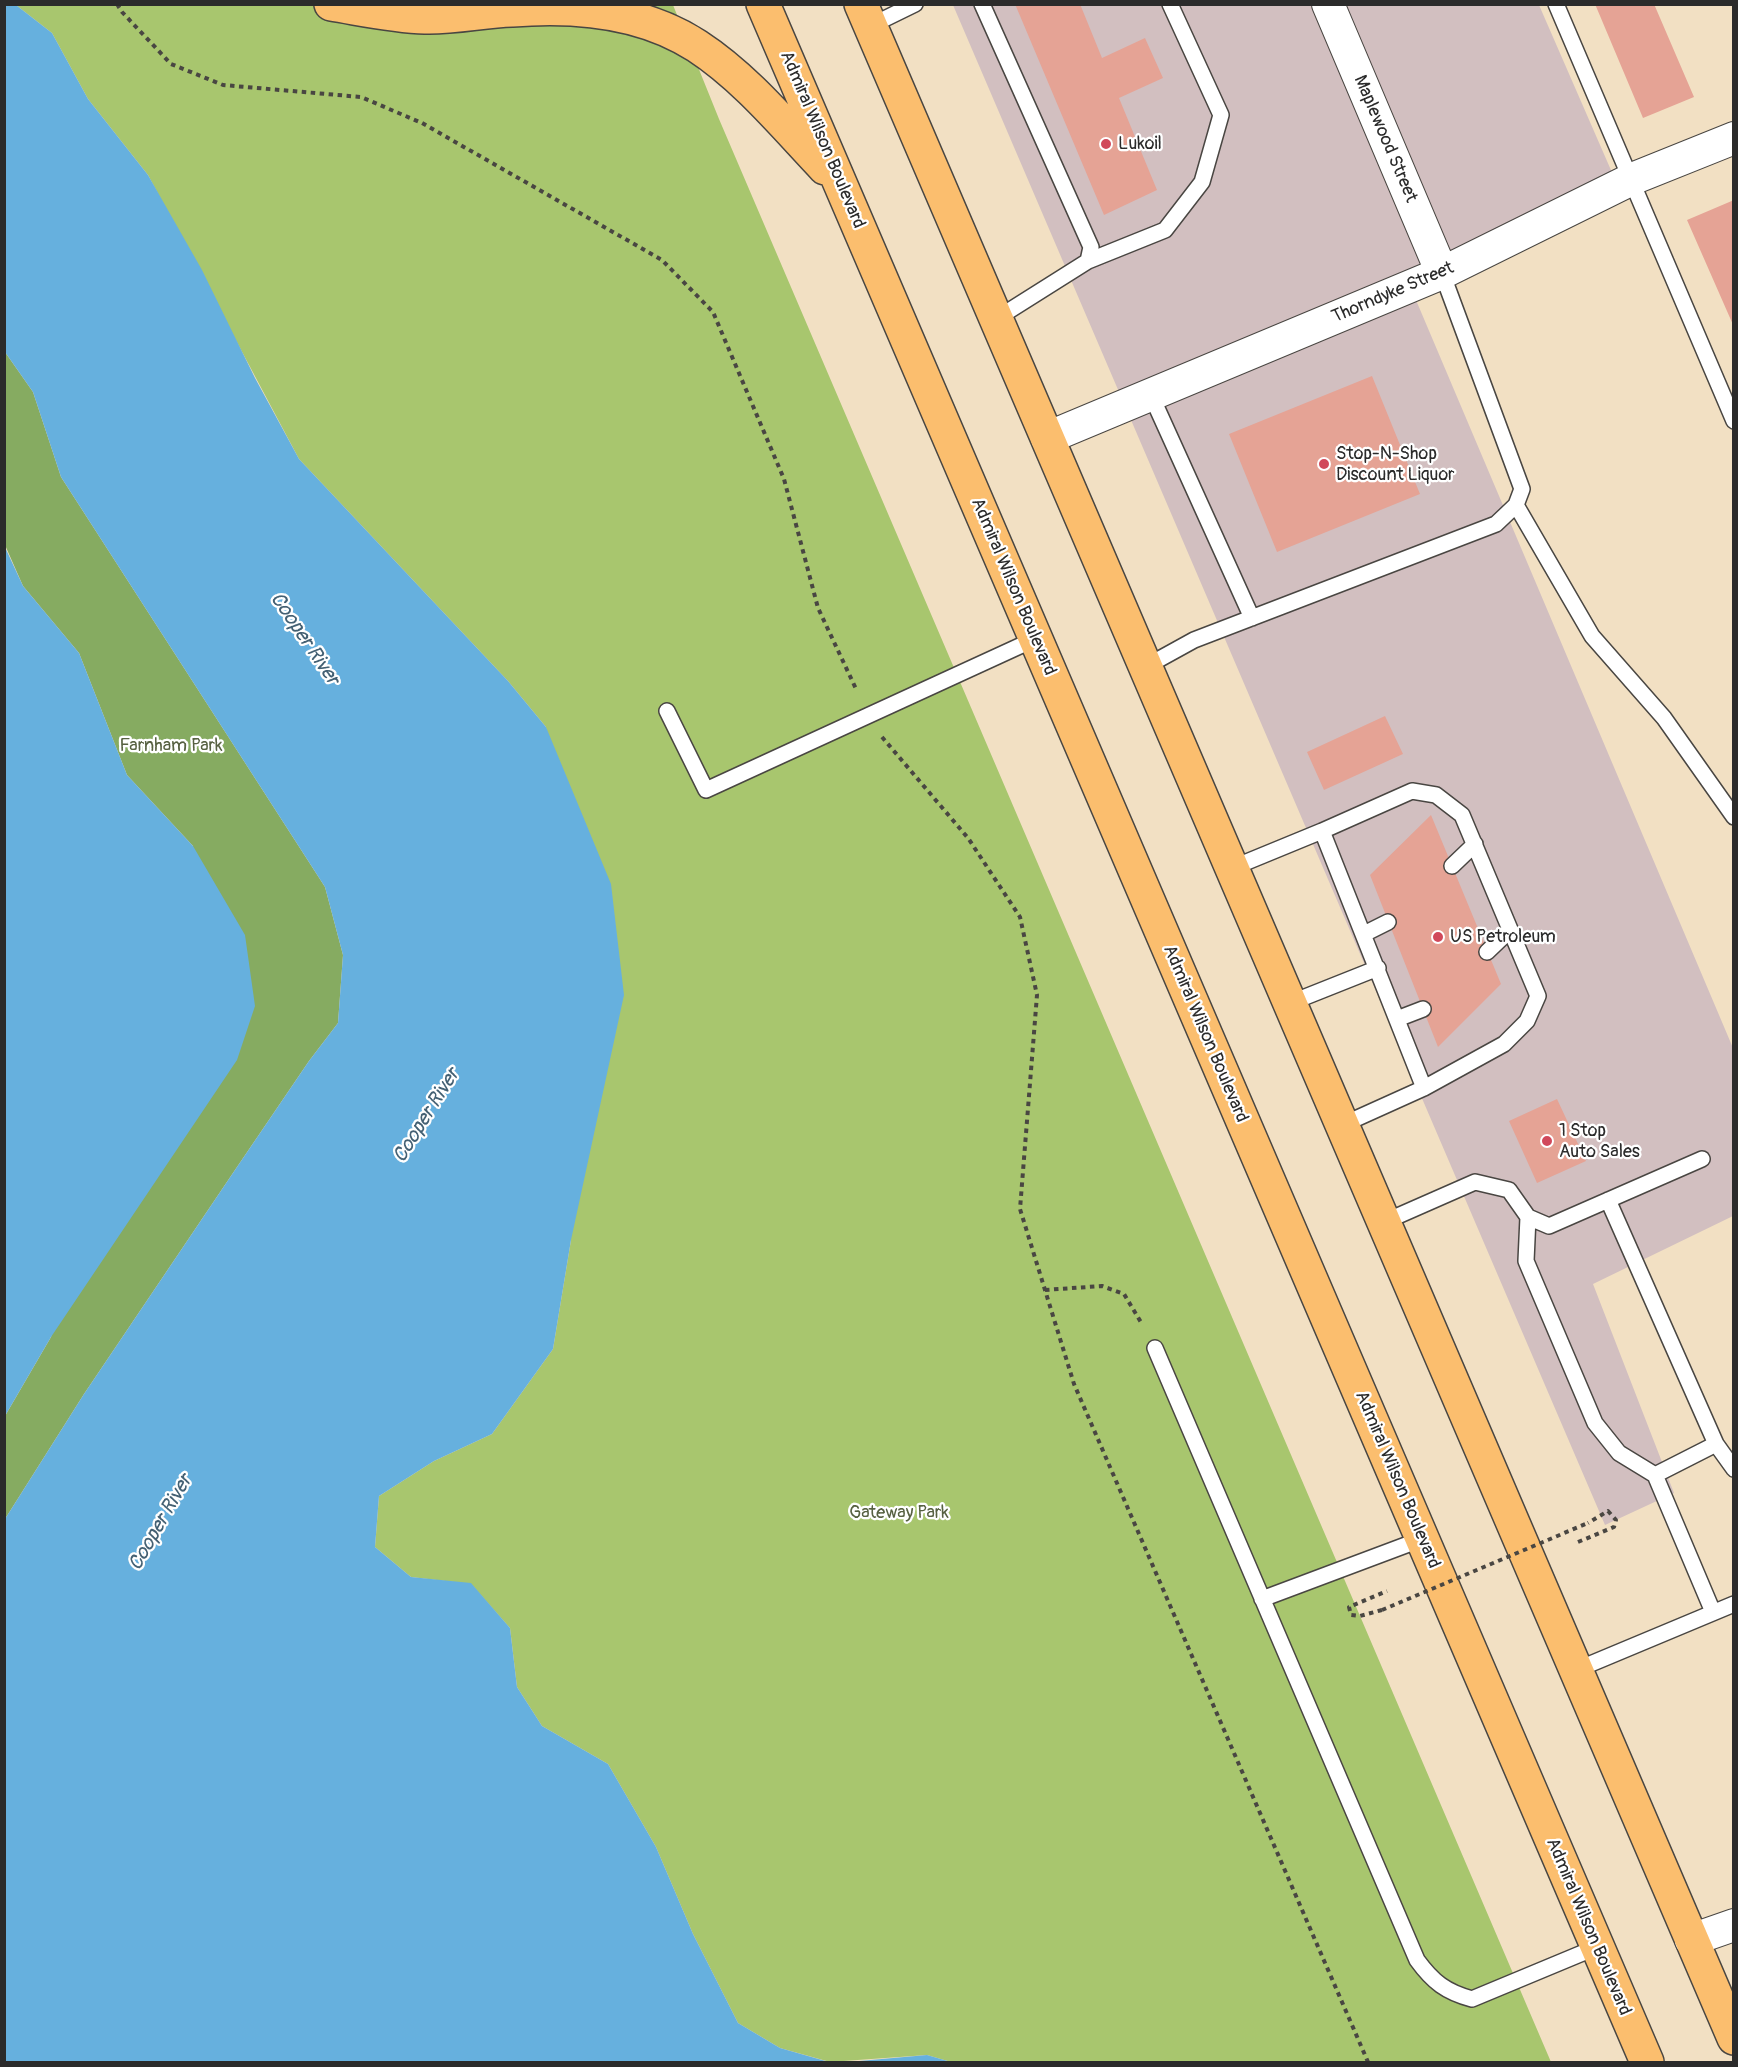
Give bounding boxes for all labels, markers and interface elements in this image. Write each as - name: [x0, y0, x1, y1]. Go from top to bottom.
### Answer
- street label: Admiral Wilson Boulevard: [775, 48, 869, 232]
- street label: Maplewood Street: [1348, 72, 1422, 206]
- place label: Lukoil: [1118, 133, 1162, 155]
- marker: Lukoil: [1099, 137, 1113, 151]
- street label: Thorndyke Street: [1329, 258, 1457, 328]
- place label: Stop-N-Shop Discount Liquor: [1336, 443, 1454, 486]
- marker: Stop-N-Shop Discount Liquor: [1317, 457, 1331, 471]
- street label: Admiral Wilson Boulevard: [966, 495, 1060, 679]
- water label: Cooper River: [264, 588, 344, 690]
- park label: Farnham Park: [120, 735, 222, 757]
- place label: US Petroleum: [1450, 926, 1556, 948]
- marker: US Petroleum: [1431, 930, 1445, 944]
- street label: Admiral Wilson Boulevard: [1158, 942, 1252, 1126]
- water label: Cooper River: [389, 1064, 465, 1168]
- place label: 1 Stop Auto Sales: [1559, 1120, 1640, 1162]
- marker: 1 Stop Auto Sales: [1540, 1134, 1554, 1148]
- street label: Admiral Wilson Boulevard: [1350, 1388, 1444, 1572]
- water label: Cooper River: [124, 1471, 198, 1575]
- park label: Gateway Park: [849, 1502, 949, 1524]
- street label: Admiral Wilson Boulevard: [1541, 1835, 1635, 2019]

